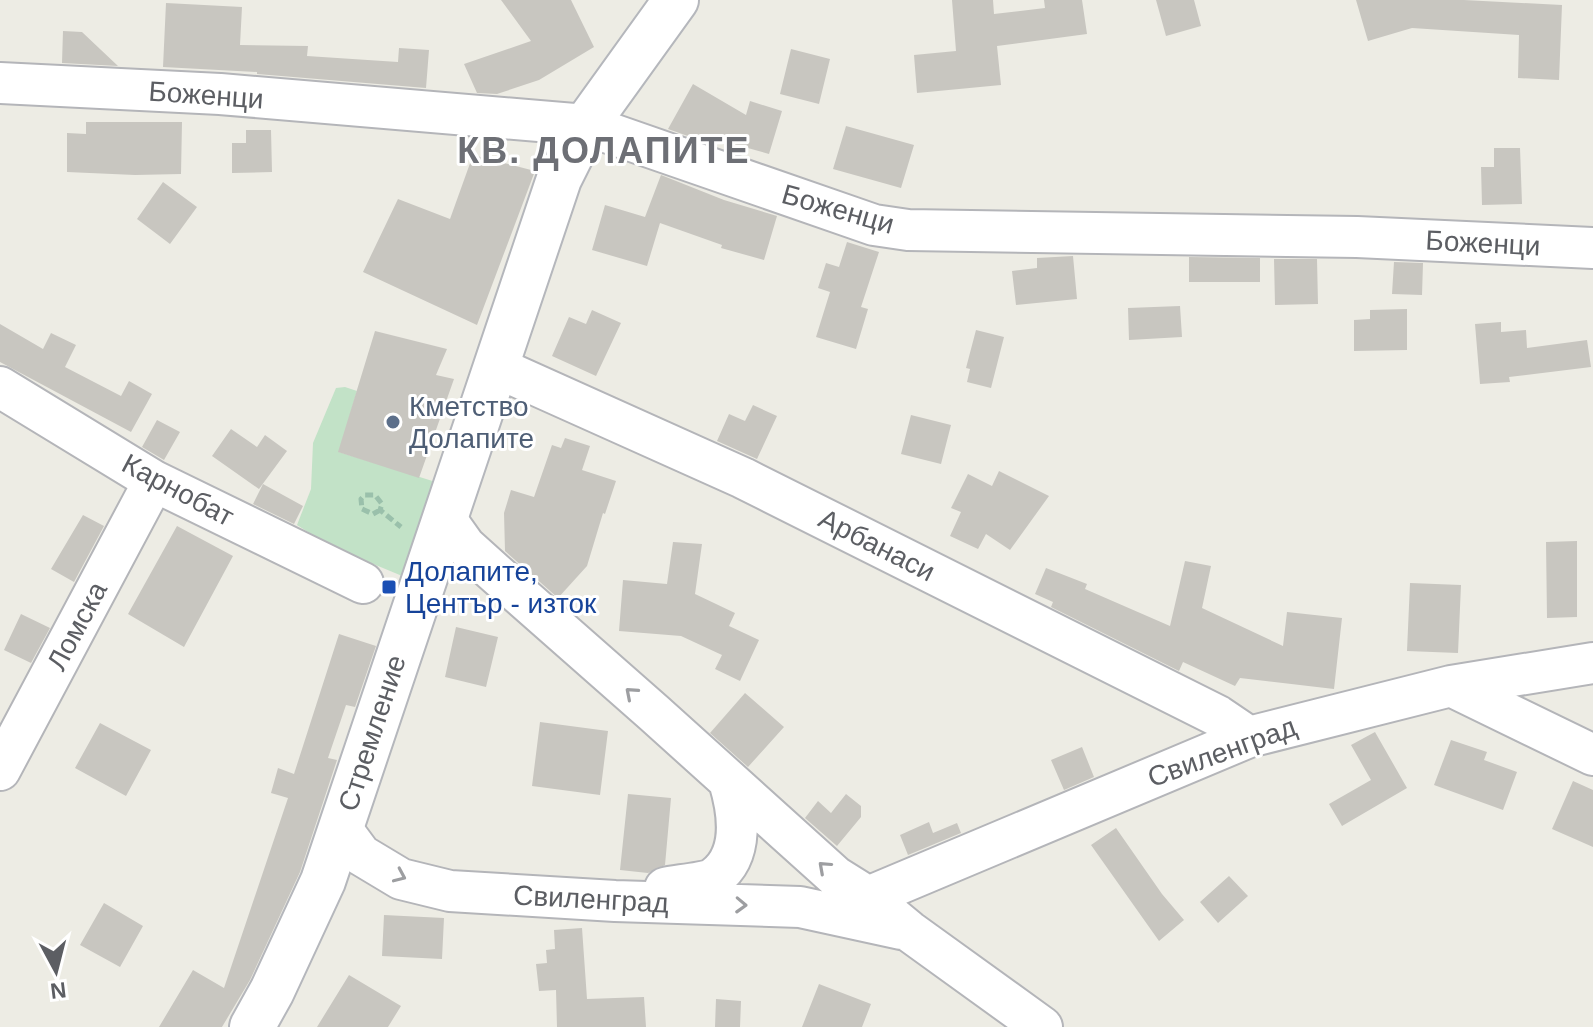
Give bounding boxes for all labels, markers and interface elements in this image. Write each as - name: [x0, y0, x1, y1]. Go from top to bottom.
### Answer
- street label: Боженци: [148, 76, 264, 114]
- district label: КВ. ДОЛАПИТЕ: [457, 130, 751, 171]
- street label: Боженци: [778, 178, 898, 240]
- street label: Боженци: [1425, 225, 1541, 261]
- place label: Кметство Долапите: [409, 391, 534, 454]
- marker: Кметство Долапите: [384, 413, 402, 431]
- street label: Карнобат: [117, 448, 239, 532]
- street label: Арбанаси: [814, 503, 940, 587]
- place label: Долапите, Център - изток: [405, 556, 597, 619]
- street label: Ломска: [41, 576, 113, 675]
- marker: Долапите, Център - изток: [380, 578, 398, 596]
- street label: Стремление: [332, 651, 412, 815]
- one-way arrow: [626, 688, 641, 703]
- street label: Свиленград: [1143, 711, 1301, 793]
- one-way arrow: [819, 862, 834, 877]
- one-way arrow: [391, 867, 406, 883]
- street label: Свиленград: [512, 879, 670, 919]
- one-way arrow: [735, 896, 748, 913]
- north arrow: [16, 931, 96, 1011]
- text: N: [49, 977, 68, 1004]

